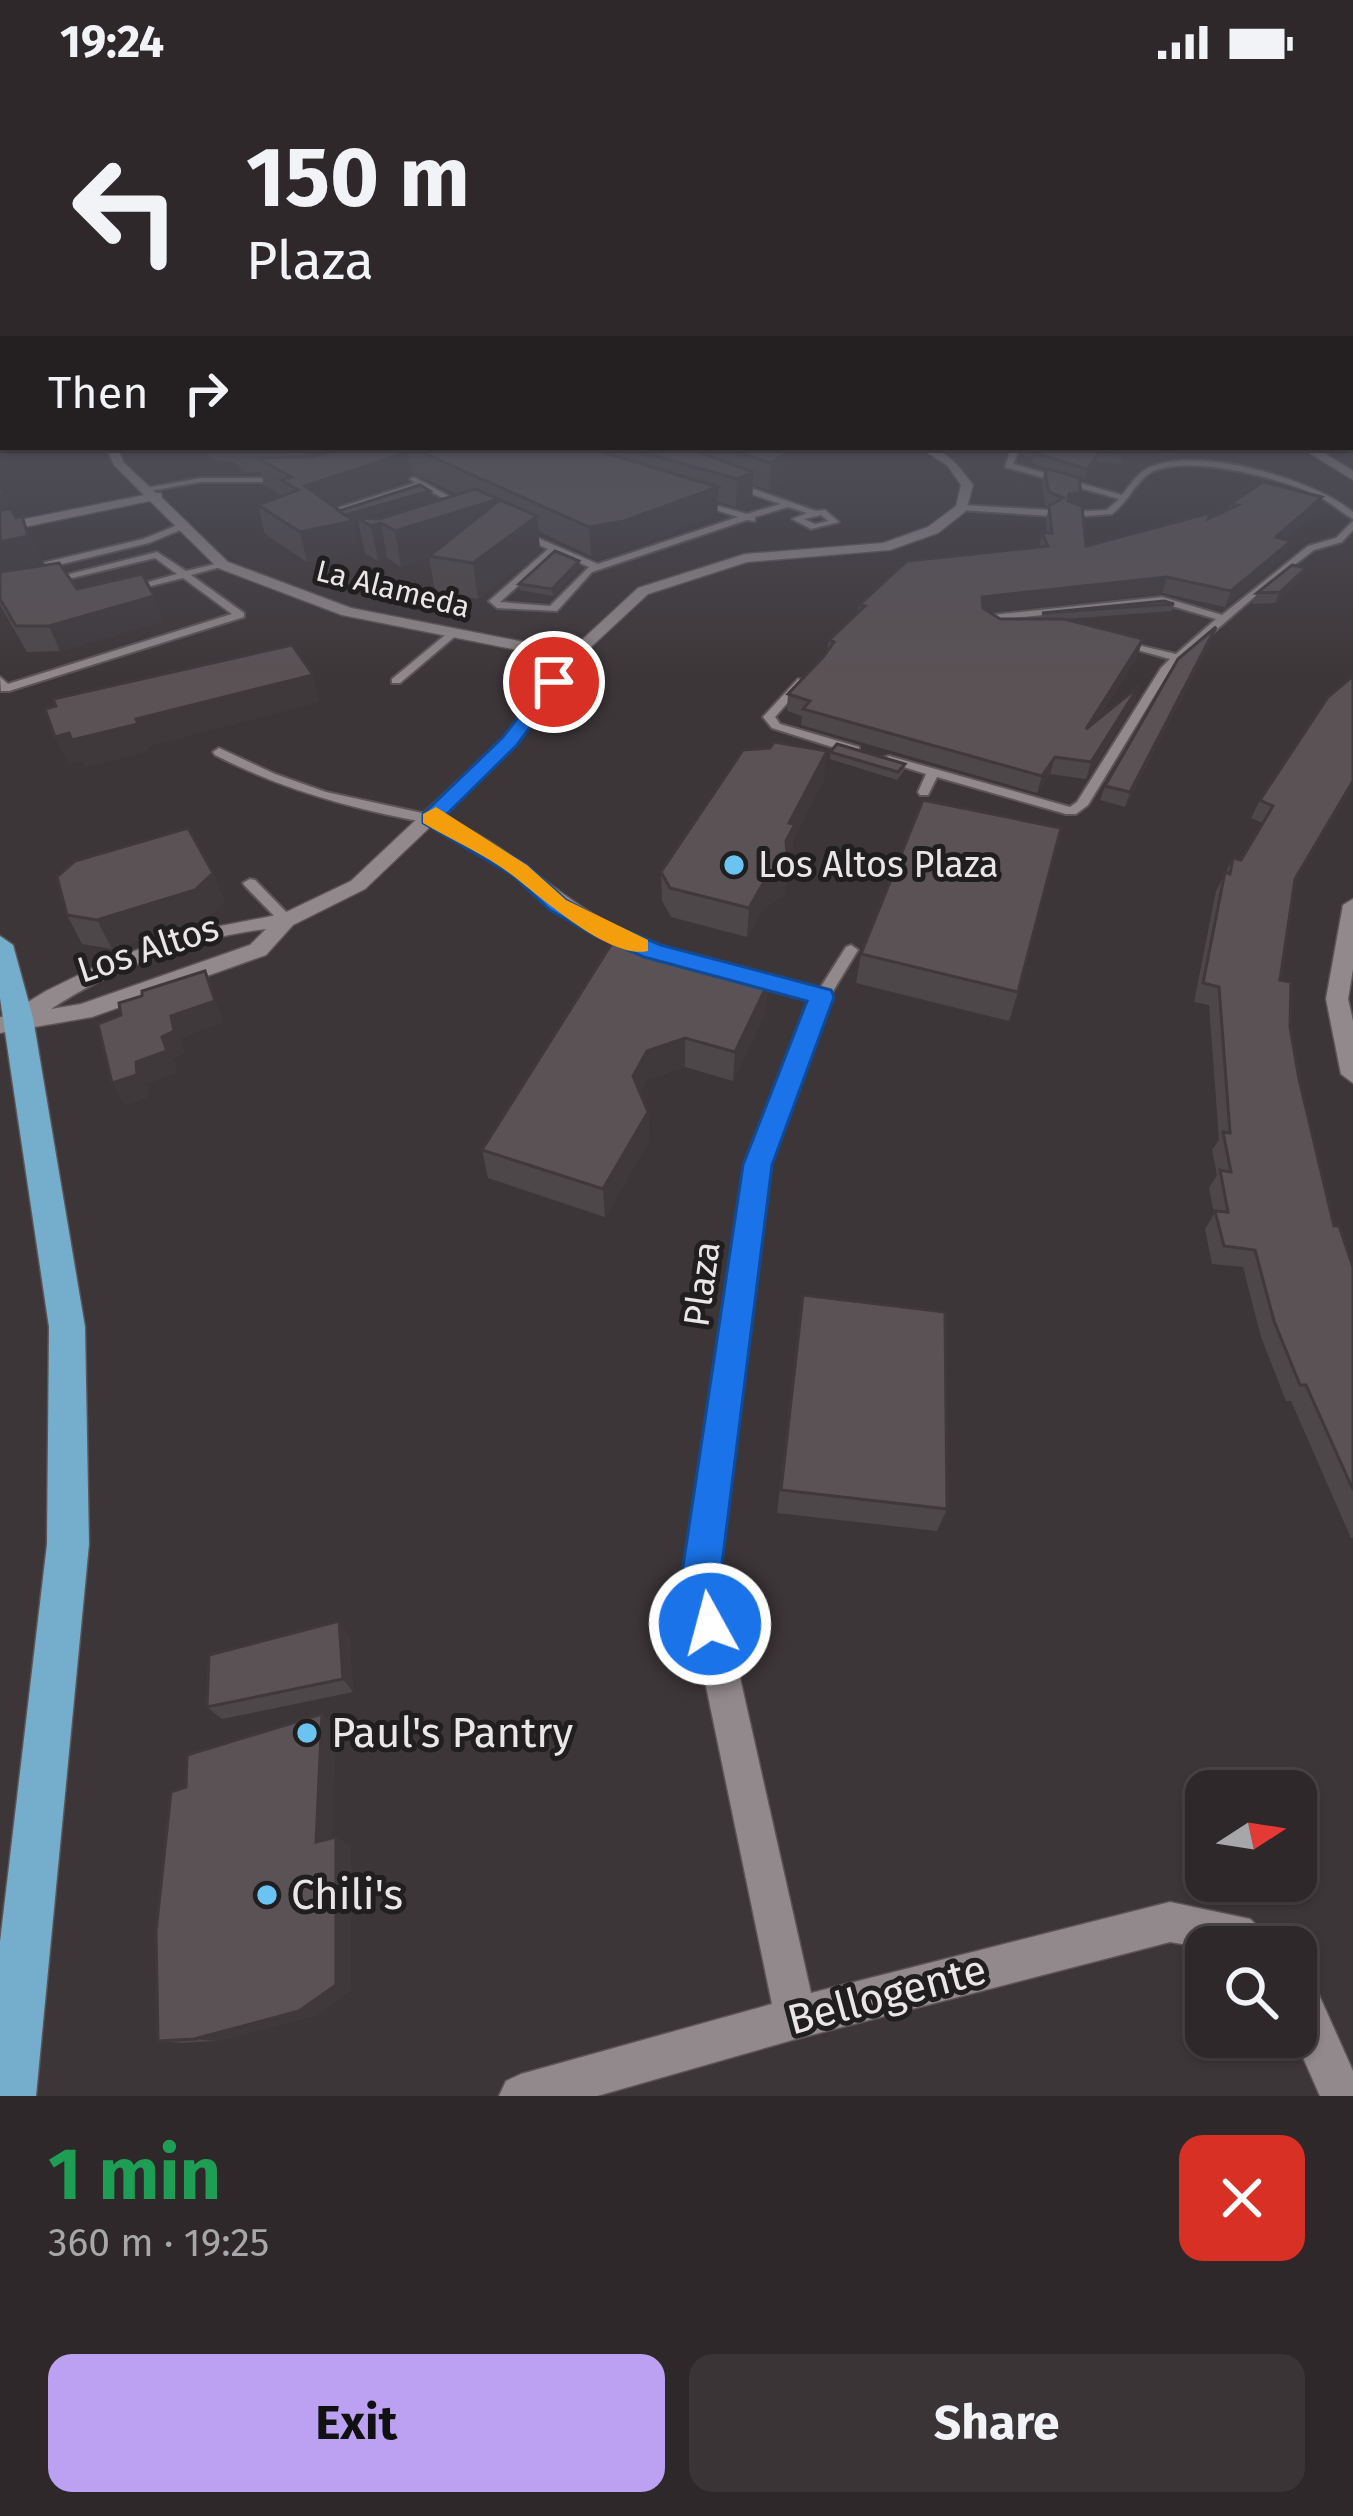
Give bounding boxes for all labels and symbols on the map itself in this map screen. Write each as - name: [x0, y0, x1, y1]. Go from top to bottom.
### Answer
- street label: La Alameda: [312, 552, 474, 626]
- pin: [503, 631, 605, 733]
- place label: Los Altos Plaza: [758, 843, 999, 887]
- marker: Los Altos Plaza: [721, 852, 747, 878]
- street label: Los Altos: [72, 906, 224, 992]
- street label: Plaza: [674, 1239, 730, 1329]
- position arrow: [647, 1561, 773, 1687]
- place label: Paul's Pantry: [331, 1708, 574, 1758]
- marker: Paul's Pantry: [294, 1720, 320, 1746]
- north arrow: [1185, 1770, 1317, 1902]
- place label: Chili's: [291, 1870, 403, 1920]
- marker: Chili's: [254, 1882, 280, 1908]
- street label: Bellogente: [782, 1945, 992, 2045]

